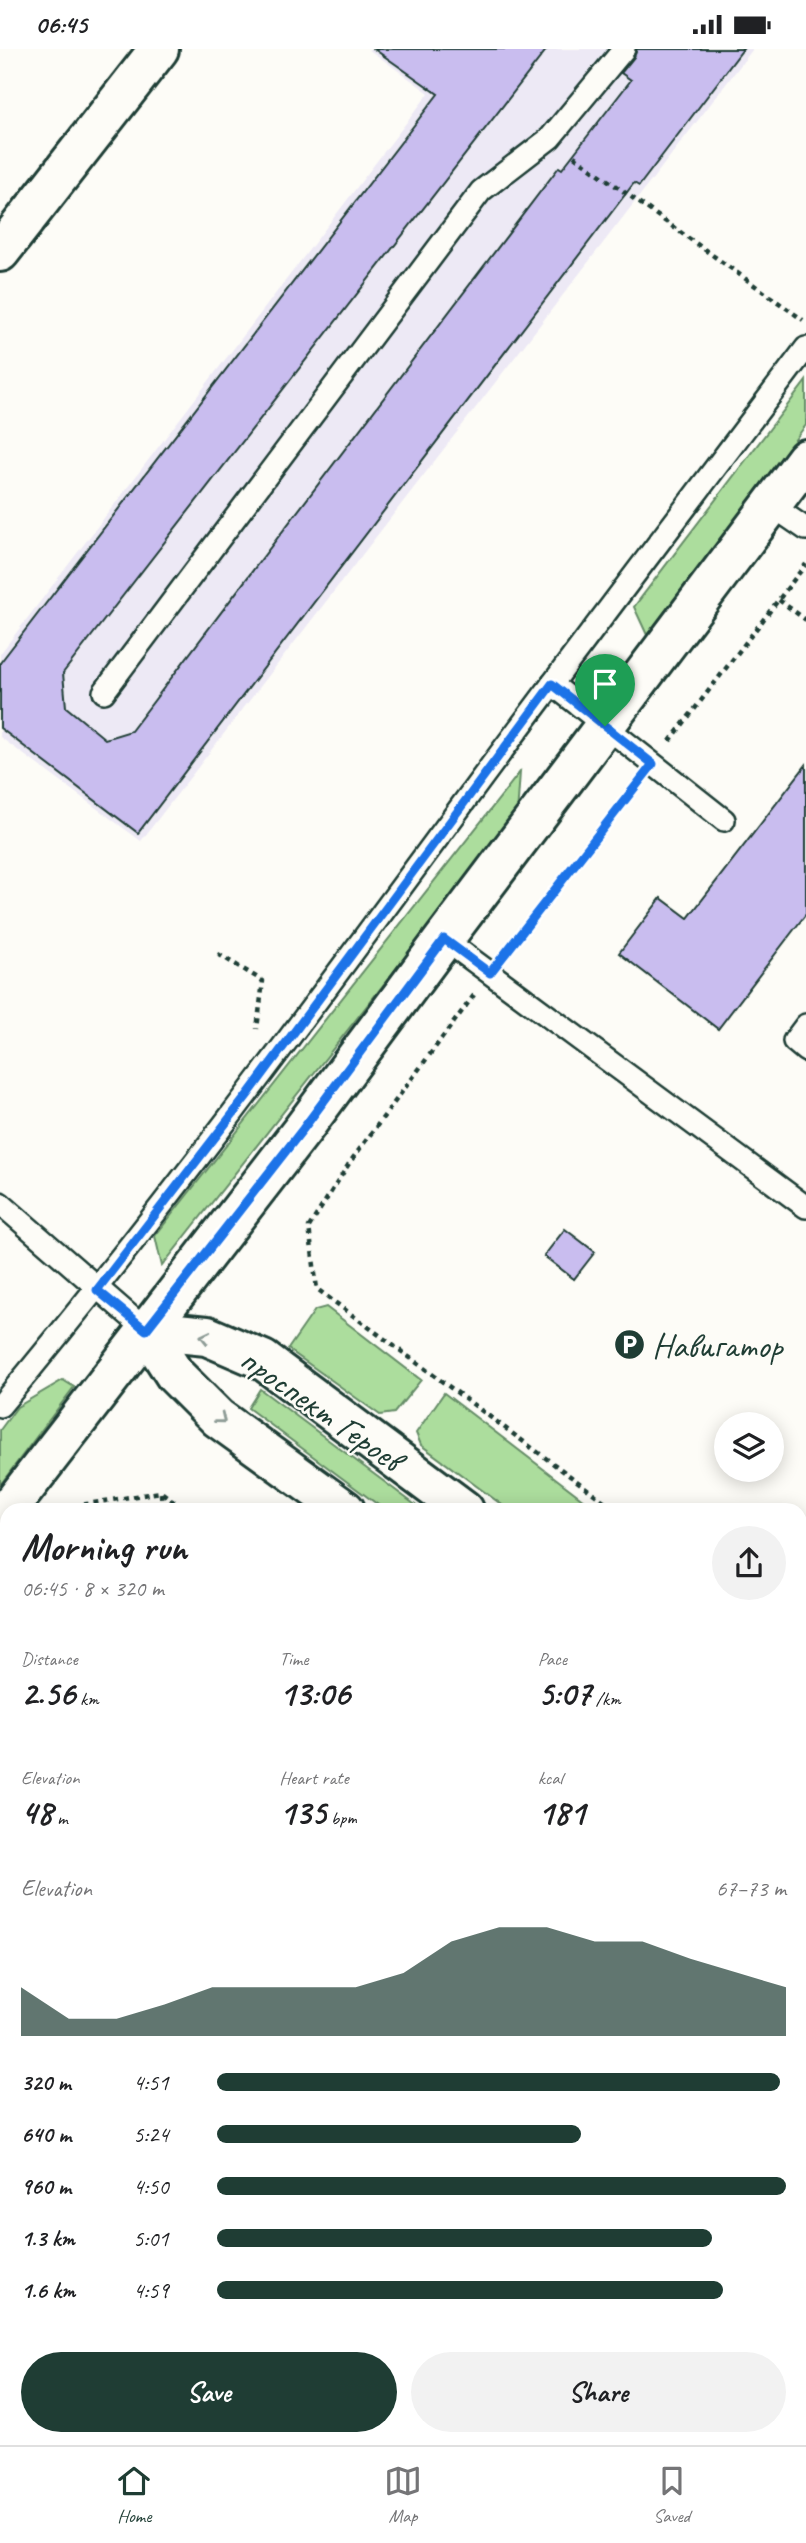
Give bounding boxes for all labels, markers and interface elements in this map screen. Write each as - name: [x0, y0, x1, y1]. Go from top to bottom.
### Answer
- text: 06:45: [35, 8, 87, 41]
- pin: [575, 654, 635, 726]
- icon: arrive: [586, 665, 624, 703]
- place label: Навигатор: [652, 1323, 784, 1368]
- parking icon: Навигатор: [612, 1328, 646, 1362]
- one-way arrow: [199, 1331, 211, 1346]
- street label: проспект Героев: [231, 1337, 416, 1485]
- one-way arrow: [213, 1411, 226, 1423]
- map controls: [714, 1412, 784, 1482]
- button: layers: [714, 1412, 784, 1482]
- text: Morning run: [21, 1524, 187, 1571]
- button: share: [712, 1526, 786, 1600]
- text: 06:45 · 8 × 320 m: [21, 1574, 164, 1603]
- text: Distance: [21, 1647, 78, 1671]
- text: Time: [279, 1647, 308, 1671]
- text: Pace: [538, 1647, 567, 1671]
- text: 2.56: [21, 1671, 75, 1716]
- text: 13:06: [279, 1671, 350, 1716]
- text: 5:07: [538, 1671, 591, 1716]
- text: km: [75, 1687, 99, 1711]
- text: /km: [591, 1687, 621, 1711]
- text: Elevation: [21, 1766, 79, 1790]
- text: Heart rate: [279, 1766, 349, 1790]
- text: kcal: [538, 1766, 563, 1790]
- text: 48: [21, 1790, 53, 1835]
- text: 135: [279, 1790, 326, 1835]
- text: 181: [538, 1790, 585, 1835]
- text: m: [53, 1806, 68, 1830]
- text: bpm: [326, 1806, 357, 1830]
- text: Elevation: [21, 1874, 92, 1903]
- text: 67–73 m: [716, 1874, 786, 1903]
- text: 320 m: [21, 2068, 71, 2097]
- text: 4:51: [133, 2068, 169, 2097]
- text: 640 m: [21, 2120, 71, 2149]
- text: 5:24: [133, 2120, 169, 2149]
- text: 960 m: [21, 2172, 71, 2201]
- text: 4:50: [133, 2172, 169, 2201]
- text: 1.3 km: [21, 2224, 75, 2253]
- text: 5:01: [133, 2224, 169, 2253]
- text: 1.6 km: [21, 2276, 75, 2305]
- text: 4:59: [133, 2276, 169, 2305]
- button: Save: [21, 2352, 397, 2432]
- button: Share: [411, 2352, 786, 2432]
- tab: Home: [115, 2462, 153, 2528]
- tab: Map: [384, 2462, 422, 2528]
- tab: Saved: [653, 2462, 691, 2528]

